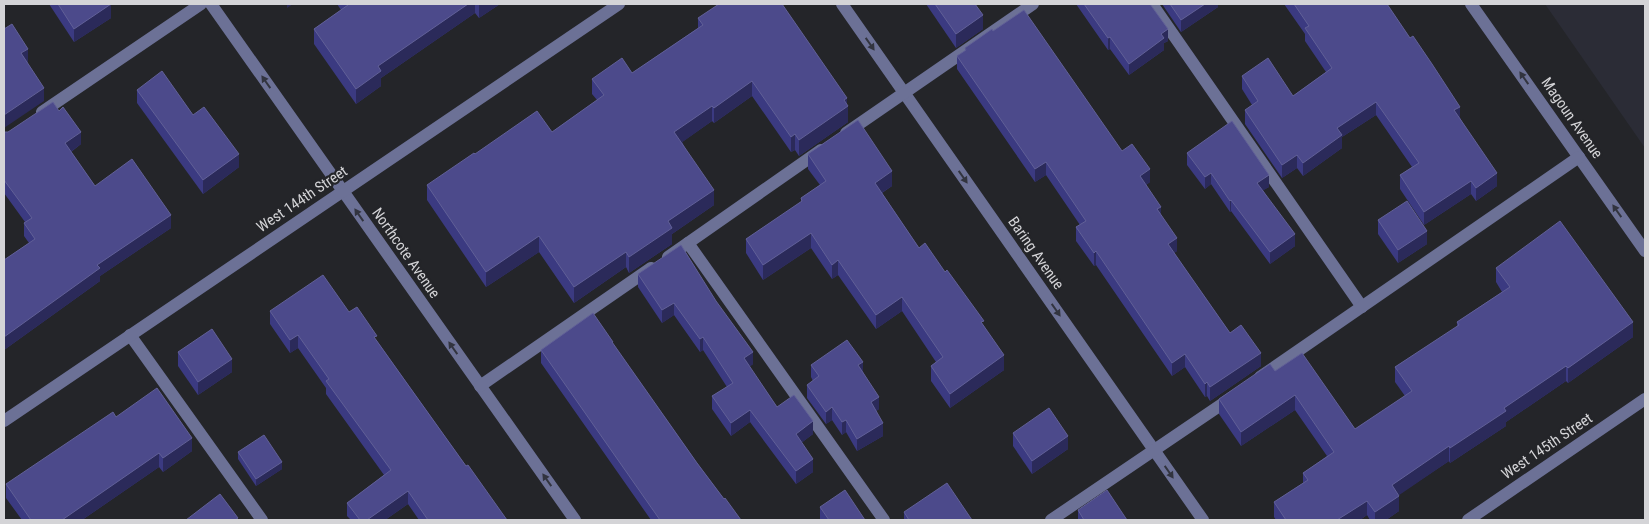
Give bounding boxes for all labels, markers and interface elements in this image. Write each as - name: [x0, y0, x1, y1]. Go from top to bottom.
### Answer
- one-way arrow: [865, 37, 875, 51]
- one-way arrow: [1519, 71, 1529, 85]
- street label: Magoun Avenue: [1537, 74, 1607, 162]
- one-way arrow: [261, 75, 271, 89]
- street label: West 144th Street: [253, 162, 351, 236]
- one-way arrow: [958, 170, 968, 184]
- street label: Northcote Avenue: [368, 204, 444, 302]
- one-way arrow: [1612, 204, 1622, 218]
- one-way arrow: [354, 208, 364, 222]
- street label: Baring Avenue: [1004, 213, 1068, 293]
- one-way arrow: [1051, 303, 1061, 317]
- one-way arrow: [448, 341, 458, 355]
- street label: West 145th Street: [1498, 409, 1596, 483]
- one-way arrow: [1164, 465, 1174, 479]
- one-way arrow: [542, 474, 552, 487]

